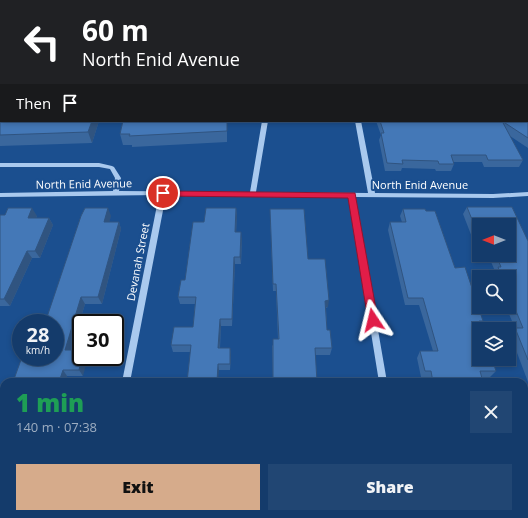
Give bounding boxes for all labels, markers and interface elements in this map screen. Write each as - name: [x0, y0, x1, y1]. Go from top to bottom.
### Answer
- text: 60 m: [82, 11, 149, 49]
- icon: left: [16, 16, 68, 68]
- text: North Enid Avenue: [82, 47, 240, 71]
- icon: arrive: [59, 92, 81, 114]
- text: Then: [16, 93, 51, 113]
- street label: North Enid Avenue: [36, 175, 132, 192]
- pin: [146, 176, 180, 210]
- street label: North Enid Avenue: [372, 177, 468, 192]
- icon: arrive: [152, 182, 174, 204]
- north arrow: [472, 218, 516, 262]
- map controls: [472, 218, 516, 366]
- street label: Devanah Street: [123, 222, 152, 302]
- button: search: [472, 270, 516, 314]
- position arrow: [352, 299, 394, 341]
- speed limit sign: 30: [72, 314, 124, 366]
- text: 28: [27, 321, 49, 348]
- button: layers: [472, 322, 516, 366]
- text: km/h: [26, 343, 50, 357]
- text: 1 min: [16, 386, 84, 419]
- button: close: [470, 391, 512, 433]
- text: 140 m · 07:38: [16, 418, 97, 436]
- button: Exit: [16, 464, 260, 510]
- button: Share: [268, 464, 512, 510]

